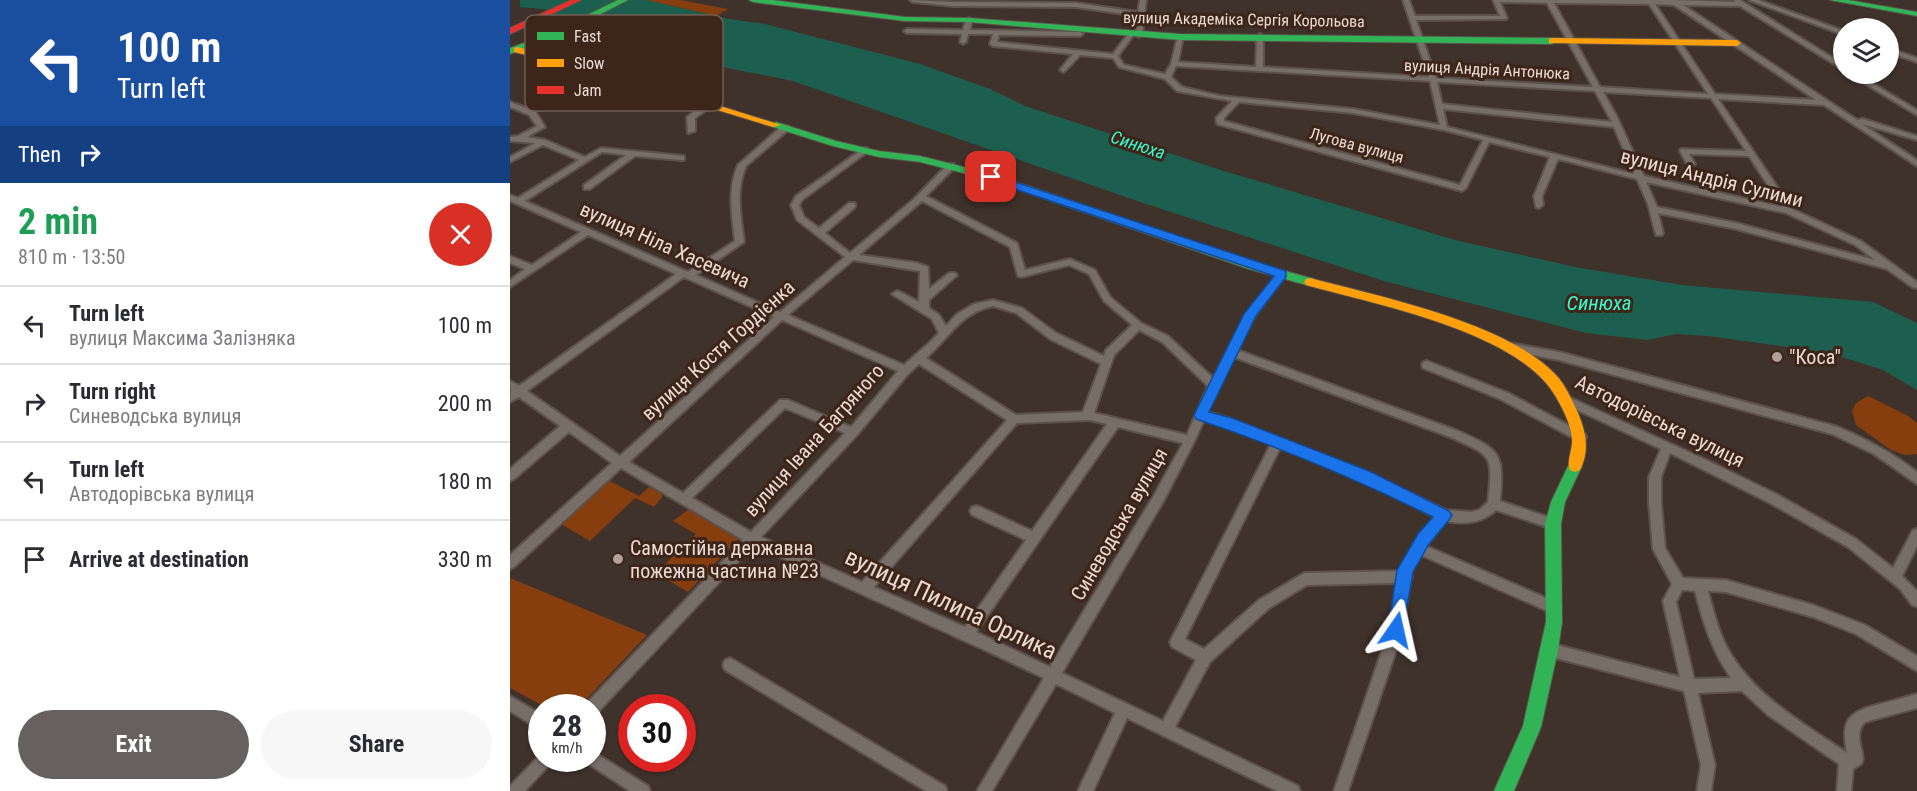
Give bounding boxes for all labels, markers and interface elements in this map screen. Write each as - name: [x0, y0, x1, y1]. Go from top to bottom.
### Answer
- street label: вулиця Академіка Сергія Корольова: [1123, 8, 1365, 31]
- legend: [525, 15, 723, 111]
- map controls: [1833, 18, 1899, 84]
- button: layers: [1833, 18, 1899, 84]
- text: 100 m: [117, 23, 222, 72]
- icon: left: [18, 24, 96, 102]
- text: Fast: [574, 27, 601, 46]
- text: Slow: [574, 54, 604, 73]
- street label: вулиця Андрія Антонюка: [1404, 56, 1570, 83]
- text: Turn left: [117, 73, 206, 105]
- text: Jam: [574, 81, 601, 100]
- street label: Лугова вулиця: [1308, 124, 1406, 167]
- water label: Синюха: [1108, 126, 1168, 163]
- icon: right: [73, 138, 106, 171]
- text: Then: [18, 142, 61, 167]
- street label: вулиця Андрія Сулими: [1618, 144, 1806, 212]
- pin: [965, 151, 1016, 202]
- icon: arrive: [974, 160, 1007, 193]
- street label: вулиця Ніла Хасевича: [576, 197, 754, 293]
- text: 2 min: [18, 201, 98, 243]
- button: close: [429, 203, 492, 266]
- text: 810 m · 13:50: [18, 245, 125, 269]
- street label: вулиця Костя Гордієнка: [636, 275, 800, 425]
- water label: Синюха: [1566, 291, 1632, 315]
- text: Turn left: [69, 301, 144, 326]
- icon: left: [18, 309, 51, 342]
- text: 100 m: [438, 313, 492, 338]
- text: вулиця Максима Залізняка: [69, 326, 295, 350]
- place label: "Коса": [1789, 345, 1841, 369]
- marker: "Коса": [1770, 350, 1784, 364]
- street label: вулиця Івана Багряного: [739, 359, 889, 521]
- street label: Автодорівська вулиця: [1571, 370, 1749, 472]
- text: Turn right: [69, 379, 156, 404]
- icon: right: [18, 387, 51, 420]
- text: 200 m: [438, 391, 492, 416]
- text: Синеводська вулиця: [69, 404, 241, 428]
- street label: Синеводська вулиця: [1066, 443, 1172, 605]
- text: Turn left: [69, 457, 144, 482]
- icon: left: [18, 465, 51, 498]
- text: 180 m: [438, 469, 492, 494]
- text: Автодорівська вулиця: [69, 482, 254, 506]
- place label: Самостійна державна пожежна частина №23: [630, 536, 819, 583]
- icon: arrive: [18, 543, 51, 576]
- street label: вулиця Пилипа Орлика: [841, 543, 1061, 665]
- text: Arrive at destination: [69, 547, 249, 572]
- text: 330 m: [438, 547, 492, 572]
- marker: Самостійна державна пожежна частина №23: [611, 552, 625, 566]
- position arrow: [1364, 598, 1428, 662]
- speed limit sign: 30: [618, 694, 696, 772]
- text: 28: [552, 708, 582, 743]
- button: Exit: [18, 710, 249, 779]
- button: Share: [261, 710, 492, 779]
- text: km/h: [552, 739, 582, 757]

